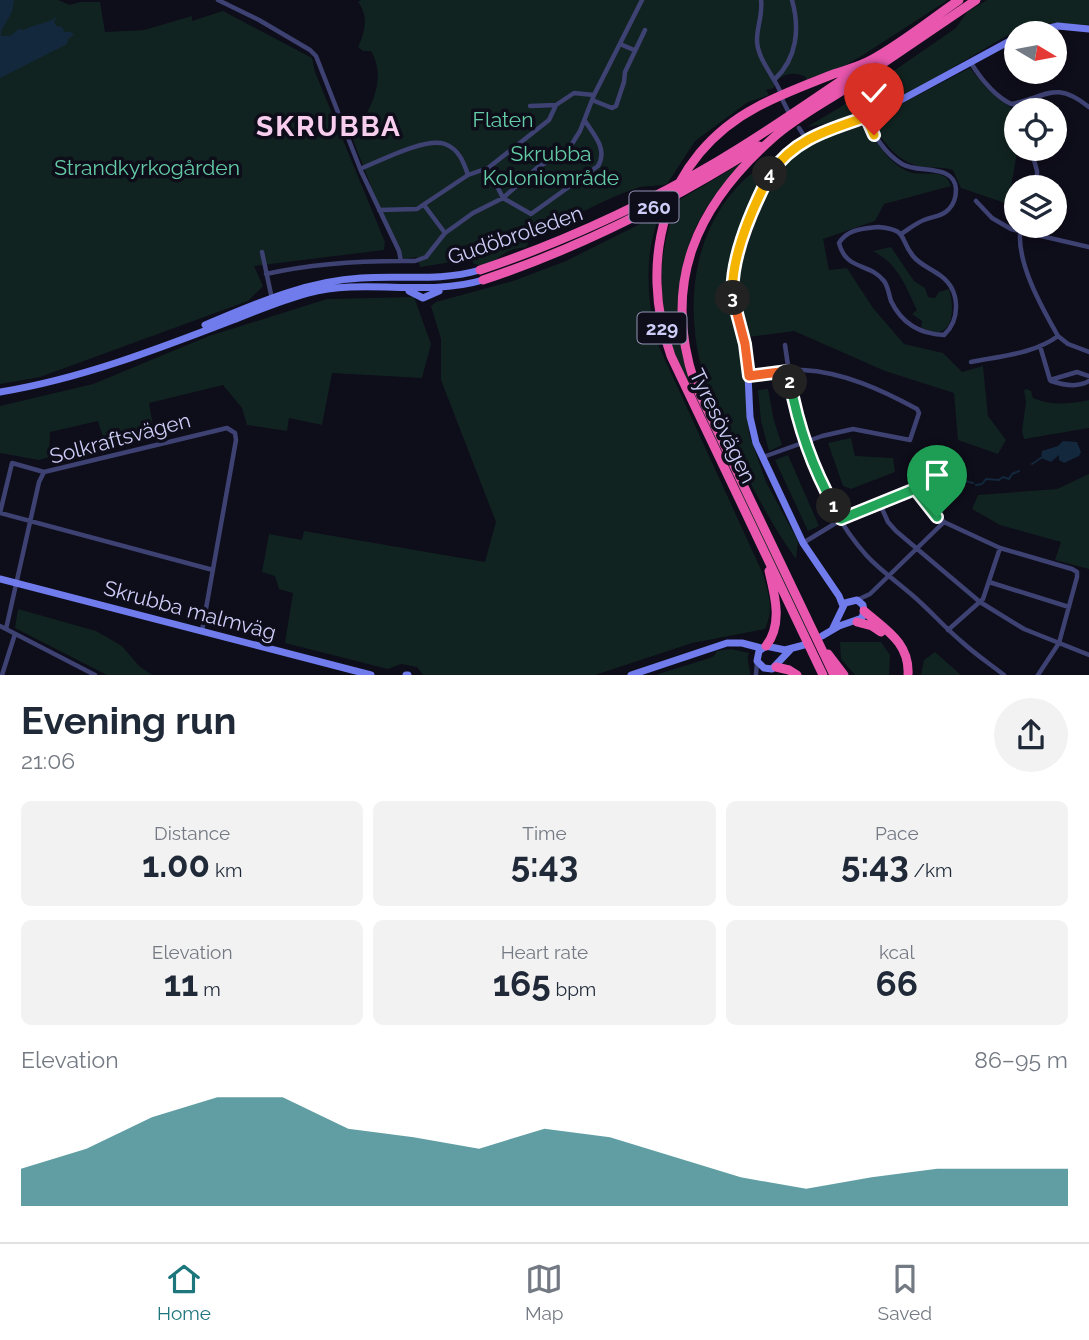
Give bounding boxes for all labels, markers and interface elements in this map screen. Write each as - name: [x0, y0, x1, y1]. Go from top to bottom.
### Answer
- north arrow: [1004, 21, 1068, 84]
- map controls: [1004, 21, 1067, 238]
- pin: [844, 63, 904, 135]
- icon: check: [855, 74, 893, 112]
- button: locate: [1004, 98, 1067, 161]
- park label: Flaten: [473, 107, 533, 132]
- district label: SKRUBBA: [256, 110, 402, 143]
- park label: Skrubba Koloniområde: [483, 141, 619, 190]
- park label: Strandkyrkogården: [54, 155, 240, 180]
- pin: 4: [752, 156, 788, 192]
- text: 4: [764, 162, 775, 184]
- button: layers: [1004, 175, 1067, 238]
- road number: 260: [630, 192, 678, 223]
- street label: Gudöbroleden: [444, 200, 586, 270]
- pin: 3: [716, 280, 750, 316]
- text: 3: [727, 286, 738, 308]
- road number: 229: [638, 312, 686, 344]
- pin: 2: [772, 364, 808, 400]
- street label: Tyresövägen: [685, 365, 761, 487]
- text: 2: [784, 370, 795, 392]
- street label: Solkraftsvägen: [47, 407, 193, 469]
- pin: [907, 445, 967, 517]
- icon: arrive: [918, 456, 956, 494]
- pin: 1: [816, 489, 852, 524]
- text: 1: [829, 494, 838, 516]
- street label: Skrubba malmväg: [101, 575, 279, 645]
- text: Evening run: [21, 698, 236, 743]
- button: share: [994, 698, 1068, 772]
- text: 21:06: [21, 747, 75, 774]
- text: Distance: [154, 822, 230, 844]
- text: Time: [522, 822, 567, 844]
- text: Pace: [875, 822, 919, 844]
- text: 1.00: [142, 844, 210, 885]
- text: 5:43: [511, 844, 578, 885]
- text: 5:43: [841, 844, 909, 885]
- text: km: [210, 859, 242, 881]
- text: /km: [909, 859, 953, 881]
- text: Elevation: [152, 941, 233, 963]
- text: Heart rate: [501, 941, 588, 963]
- text: kcal: [879, 941, 915, 963]
- text: 11: [164, 963, 198, 1004]
- text: 165: [493, 963, 551, 1004]
- text: 66: [876, 963, 918, 1004]
- text: m: [198, 978, 221, 1000]
- text: bpm: [551, 978, 596, 1000]
- text: Elevation: [21, 1046, 119, 1073]
- text: 86–95 m: [974, 1046, 1068, 1073]
- tab: Home: [157, 1260, 211, 1324]
- tab: Map: [525, 1260, 564, 1324]
- tab: Saved: [878, 1260, 932, 1324]

